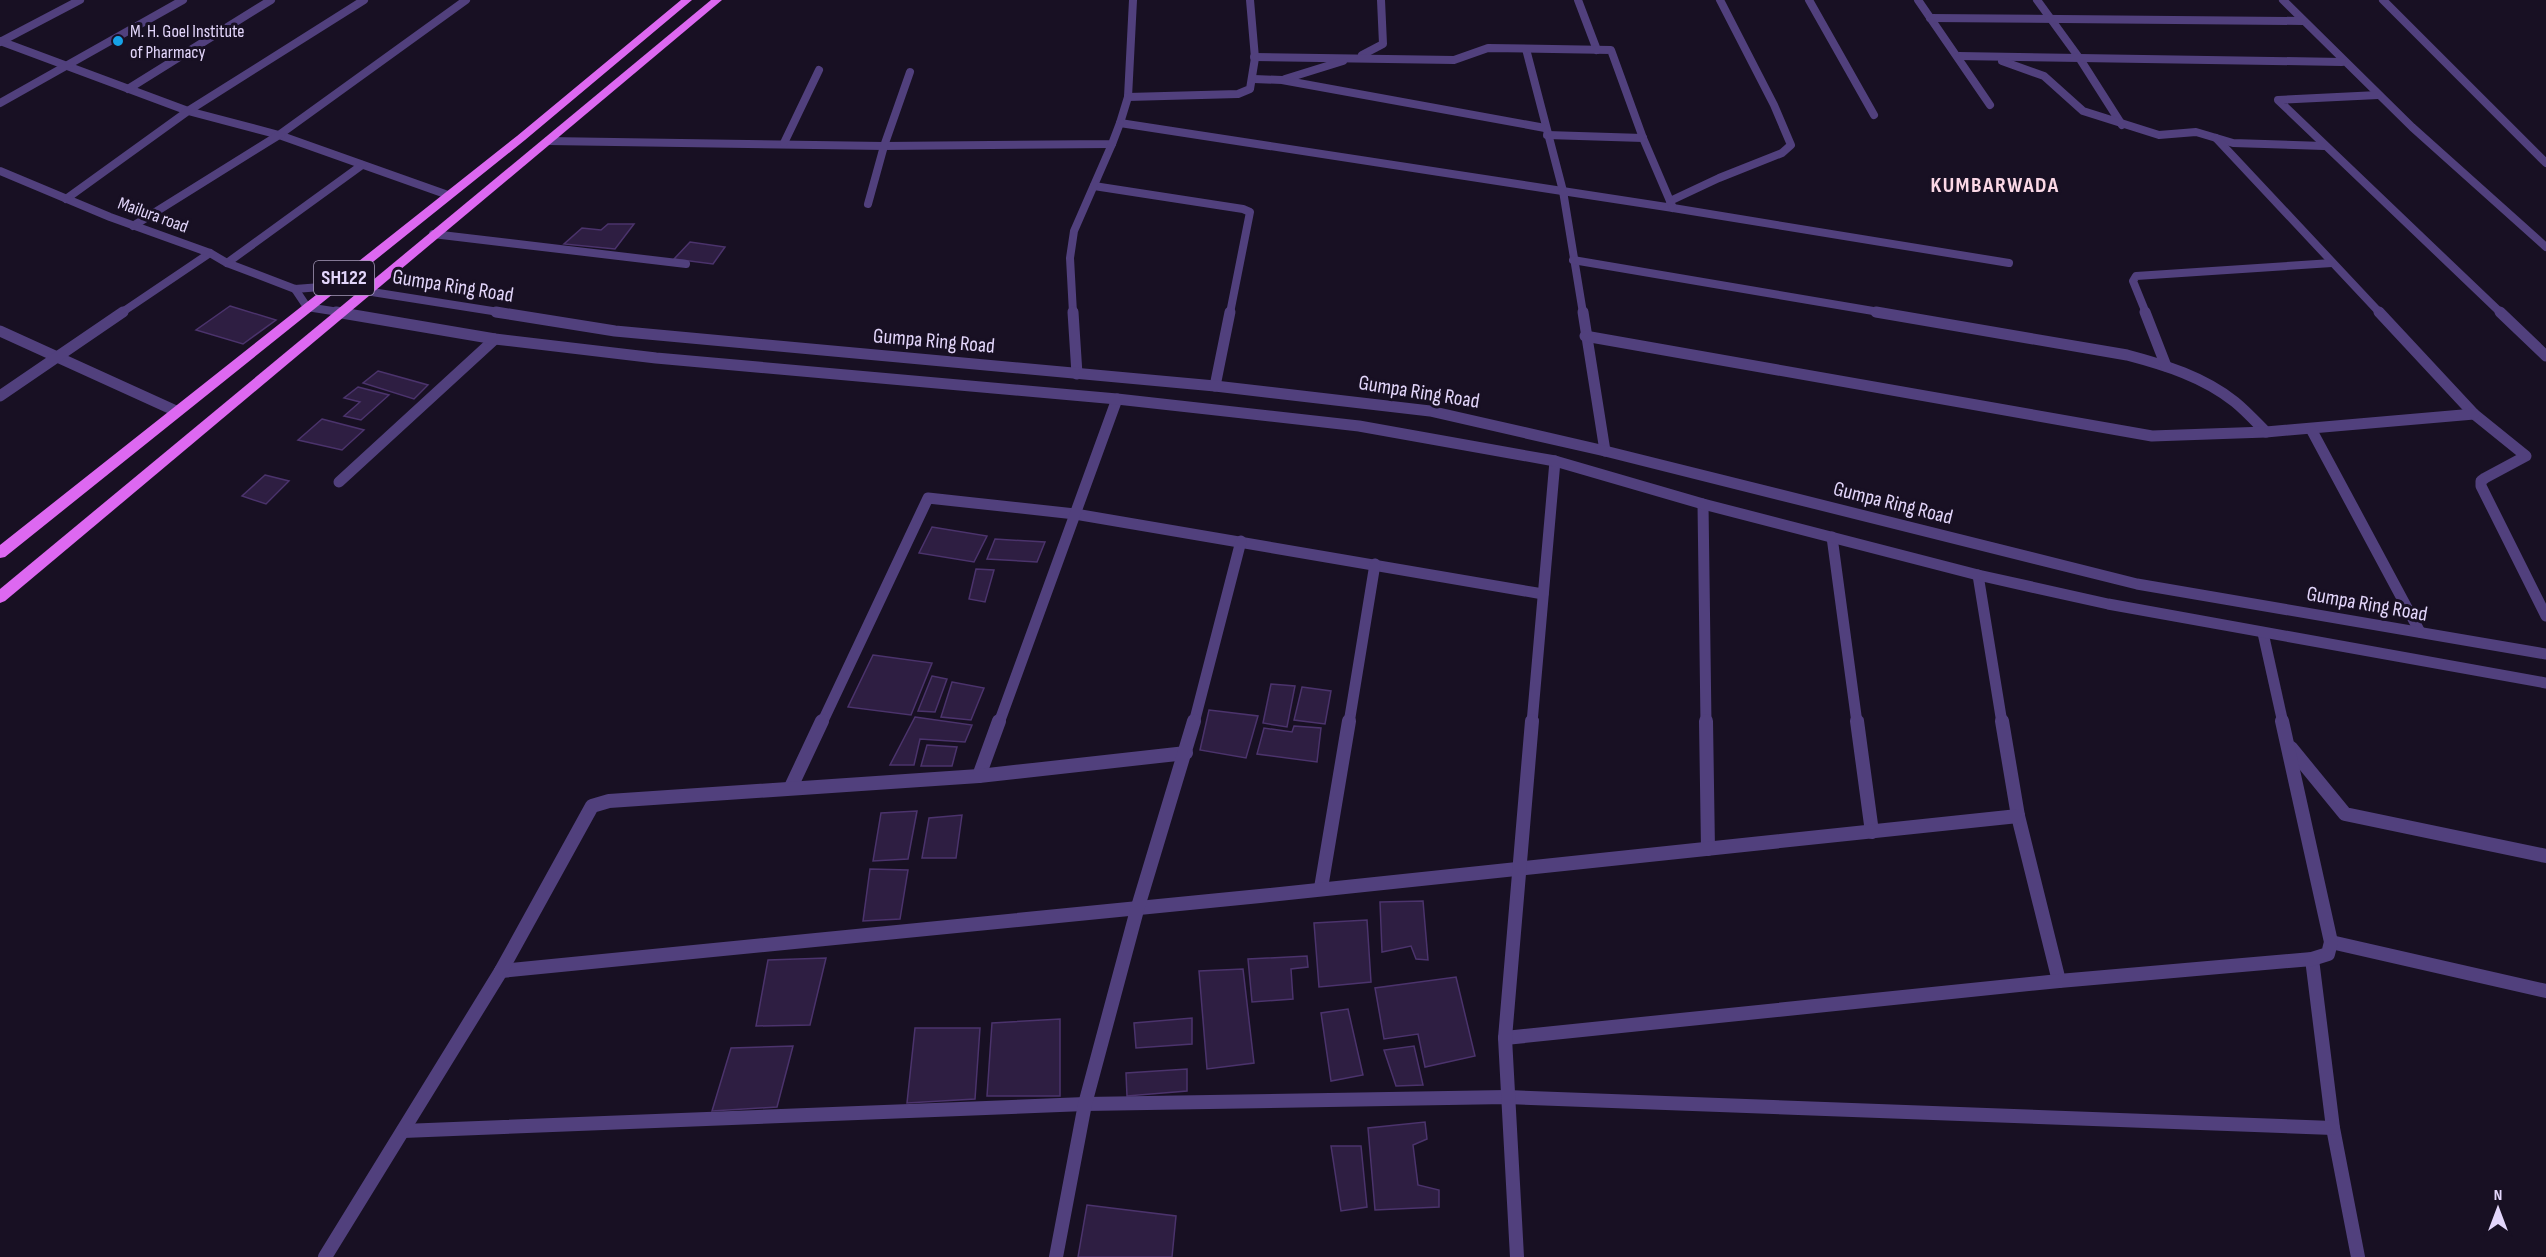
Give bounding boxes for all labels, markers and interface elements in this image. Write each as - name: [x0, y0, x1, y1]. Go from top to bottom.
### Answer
- place label: M. H. Goel Institute of Pharmacy: [130, 21, 245, 63]
- marker: M. H. Goel Institute of Pharmacy: [111, 34, 125, 48]
- district label: KUMBARWADA: [1930, 172, 2060, 199]
- street label: Mailura road: [115, 193, 191, 237]
- road number: SH122: [314, 261, 374, 295]
- street label: Gumpa Ring Road: [391, 264, 515, 308]
- street label: Gumpa Ring Road: [872, 323, 996, 359]
- street label: Gumpa Ring Road: [1357, 370, 1481, 414]
- street label: Gumpa Ring Road: [1831, 476, 1955, 530]
- street label: Gumpa Ring Road: [2305, 581, 2429, 627]
- north arrow: [2468, 1179, 2528, 1239]
- text: N: [2494, 1186, 2502, 1205]

